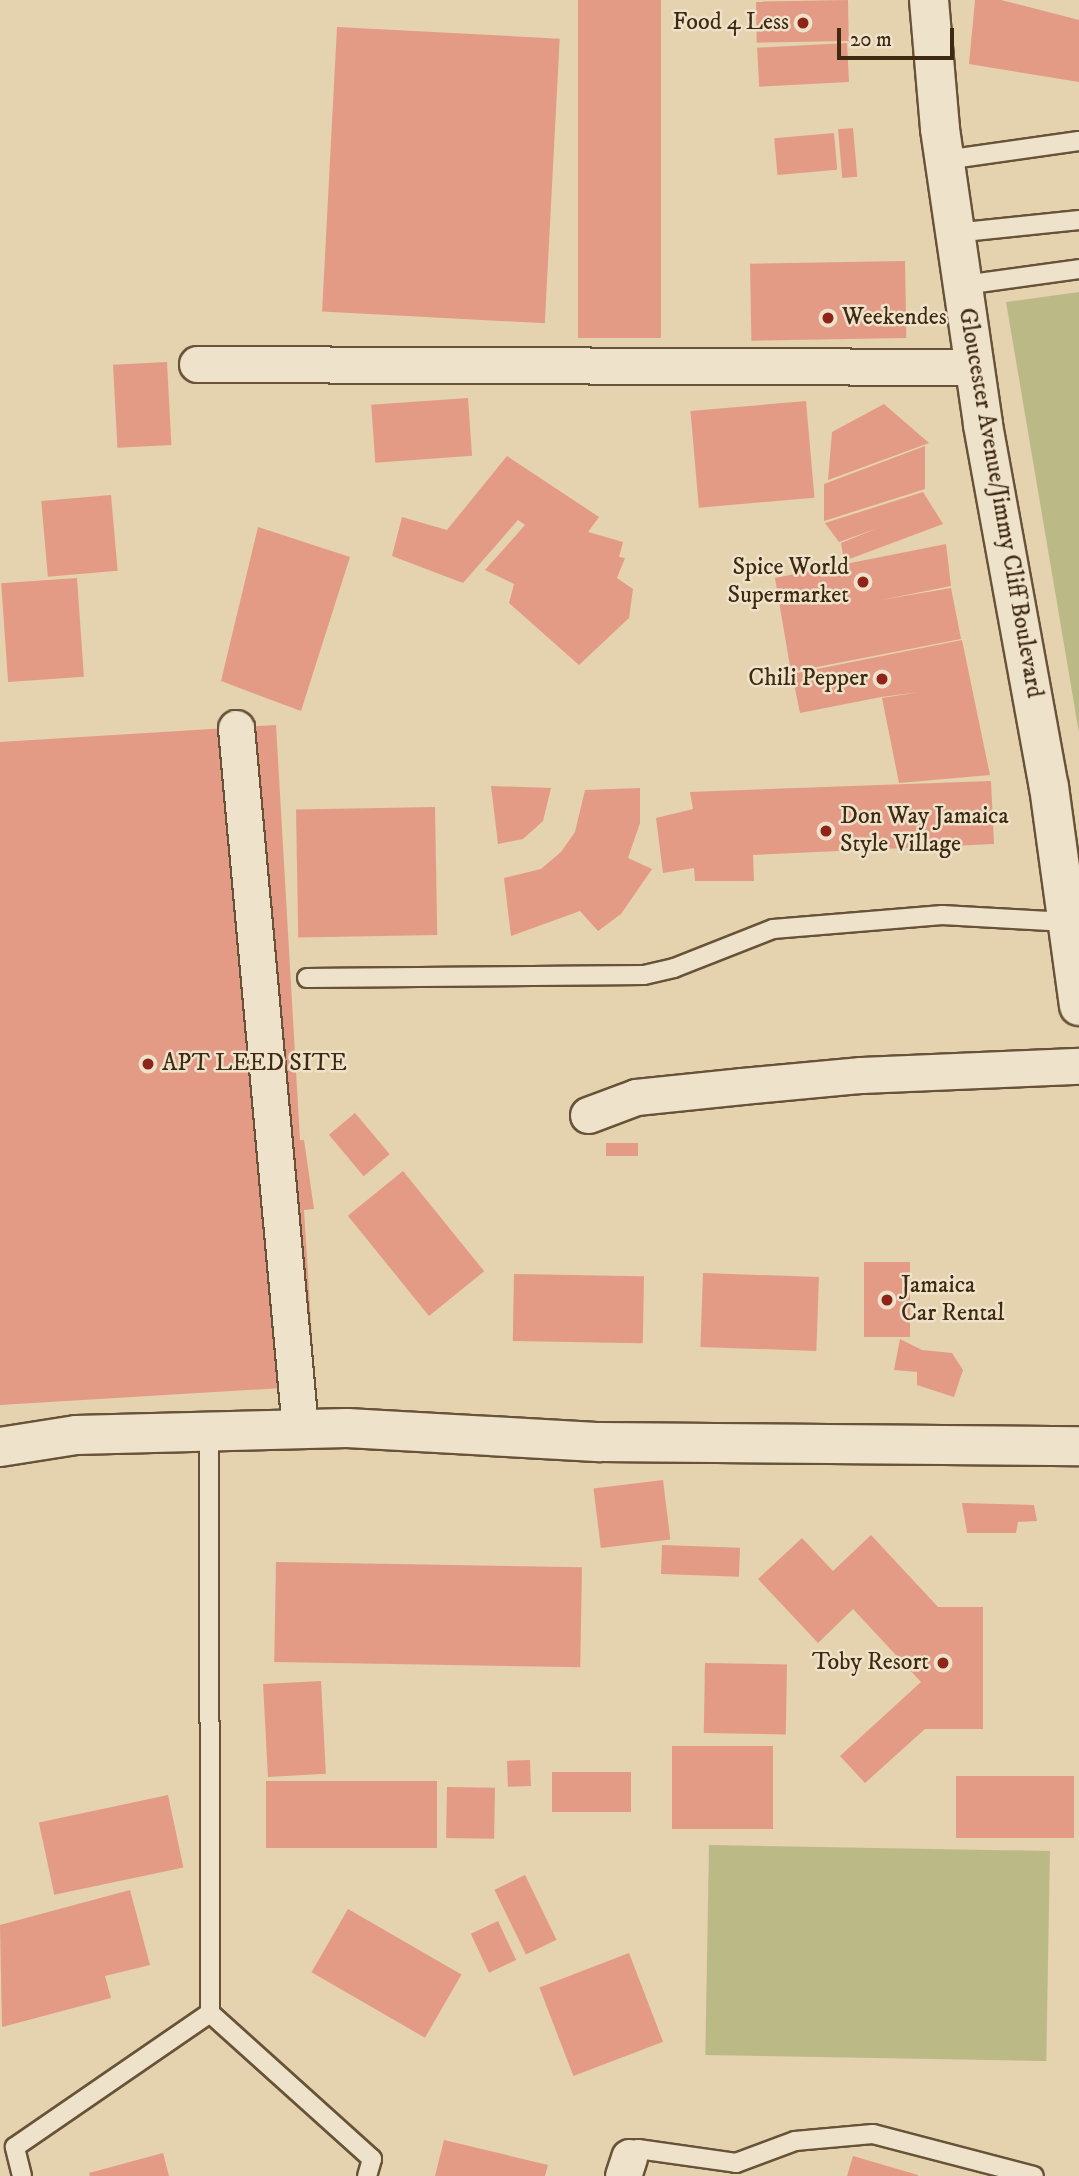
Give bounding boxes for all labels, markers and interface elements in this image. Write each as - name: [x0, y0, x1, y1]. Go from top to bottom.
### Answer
- place label: Food 4 Less: [672, 9, 789, 37]
- scale bar: [841, 14, 958, 58]
- marker: Food 4 Less: [795, 15, 811, 31]
- text: 20 m: [850, 27, 892, 53]
- place label: Weekendes: [842, 304, 947, 332]
- street label: Gloucester Avenue/Jimmy Cliff Boulevard: [951, 306, 1049, 700]
- marker: Weekendes: [820, 310, 836, 326]
- place label: Spice World Supermarket: [728, 554, 849, 610]
- marker: Spice World Supermarket: [855, 574, 871, 590]
- place label: Chili Pepper: [748, 665, 868, 693]
- marker: Chili Pepper: [874, 671, 890, 687]
- place label: Don Way Jamaica Style Village: [840, 803, 1009, 859]
- marker: Don Way Jamaica Style Village: [818, 823, 834, 839]
- place label: APT LEED SITE: [162, 1050, 347, 1078]
- marker: APT LEED SITE: [140, 1056, 156, 1072]
- place label: Jamaica Car Rental: [901, 1272, 1005, 1328]
- marker: Jamaica Car Rental: [879, 1292, 895, 1308]
- place label: Toby Resort: [812, 1649, 929, 1677]
- marker: Toby Resort: [935, 1655, 951, 1671]

